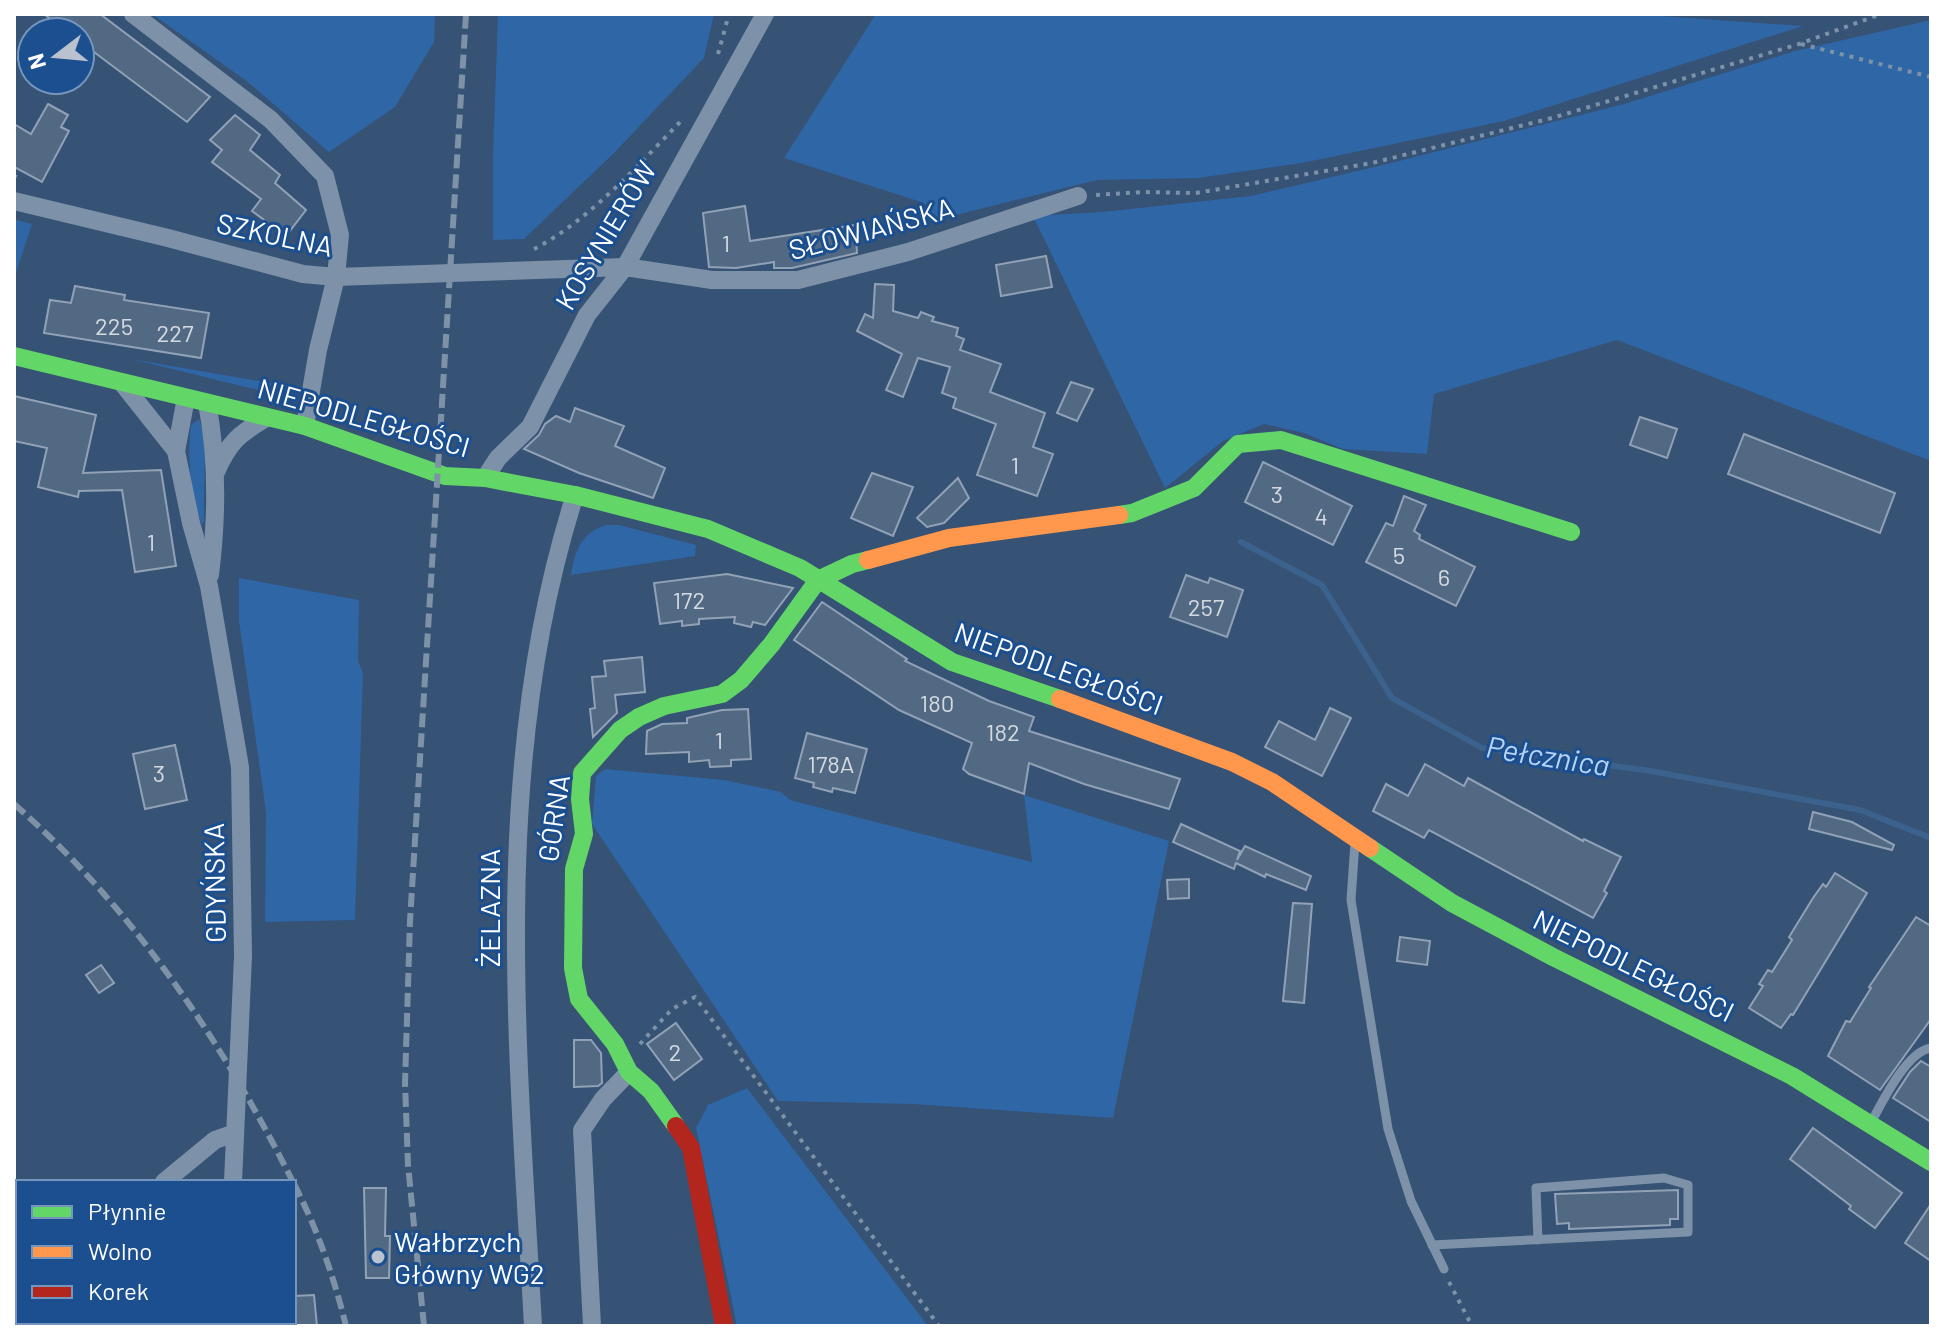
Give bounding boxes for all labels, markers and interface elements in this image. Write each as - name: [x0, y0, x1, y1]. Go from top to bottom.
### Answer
- north arrow: [16, 16, 96, 96]
- text: N: [21, 51, 50, 72]
- street label: KOSYNIERÓW: [547, 154, 663, 316]
- street label: SŁOWIAŃSKA: [785, 190, 957, 266]
- street label: SZKOLNA: [214, 205, 336, 263]
- house number: 1: [722, 228, 730, 257]
- house number: 225: [95, 311, 133, 340]
- house number: 227: [156, 318, 194, 347]
- street label: NIEPODLEGŁOŚCI: [254, 370, 474, 464]
- house number: 1: [1011, 450, 1019, 479]
- house number: 3: [1271, 479, 1283, 508]
- house number: 4: [1314, 501, 1328, 530]
- house number: 1: [147, 527, 155, 556]
- house number: 5: [1393, 540, 1405, 569]
- house number: 6: [1438, 562, 1450, 591]
- house number: 172: [673, 585, 705, 614]
- house number: 257: [1188, 592, 1224, 621]
- street label: NIEPODLEGŁOŚCI: [950, 615, 1168, 721]
- house number: 180: [920, 688, 954, 717]
- house number: 182: [986, 717, 1020, 746]
- house number: 1: [715, 725, 723, 754]
- water label: Pełcznica: [1484, 727, 1612, 783]
- house number: 178A: [808, 749, 854, 778]
- house number: 3: [153, 758, 165, 787]
- street label: GÓRNA: [530, 772, 576, 864]
- street label: GDYŃSKA: [196, 823, 232, 943]
- street label: ŻELAZNA: [472, 849, 506, 967]
- street label: NIEPODLEGŁOŚCI: [1528, 902, 1740, 1028]
- house number: 2: [669, 1037, 681, 1066]
- legend: [16, 1180, 296, 1324]
- text: Płynnie: [88, 1196, 166, 1225]
- place label: Wałbrzych Główny WG2: [394, 1224, 545, 1290]
- text: Wolno: [88, 1236, 152, 1265]
- marker: Wałbrzych Główny WG2: [369, 1248, 387, 1266]
- text: Korek: [88, 1276, 149, 1305]

